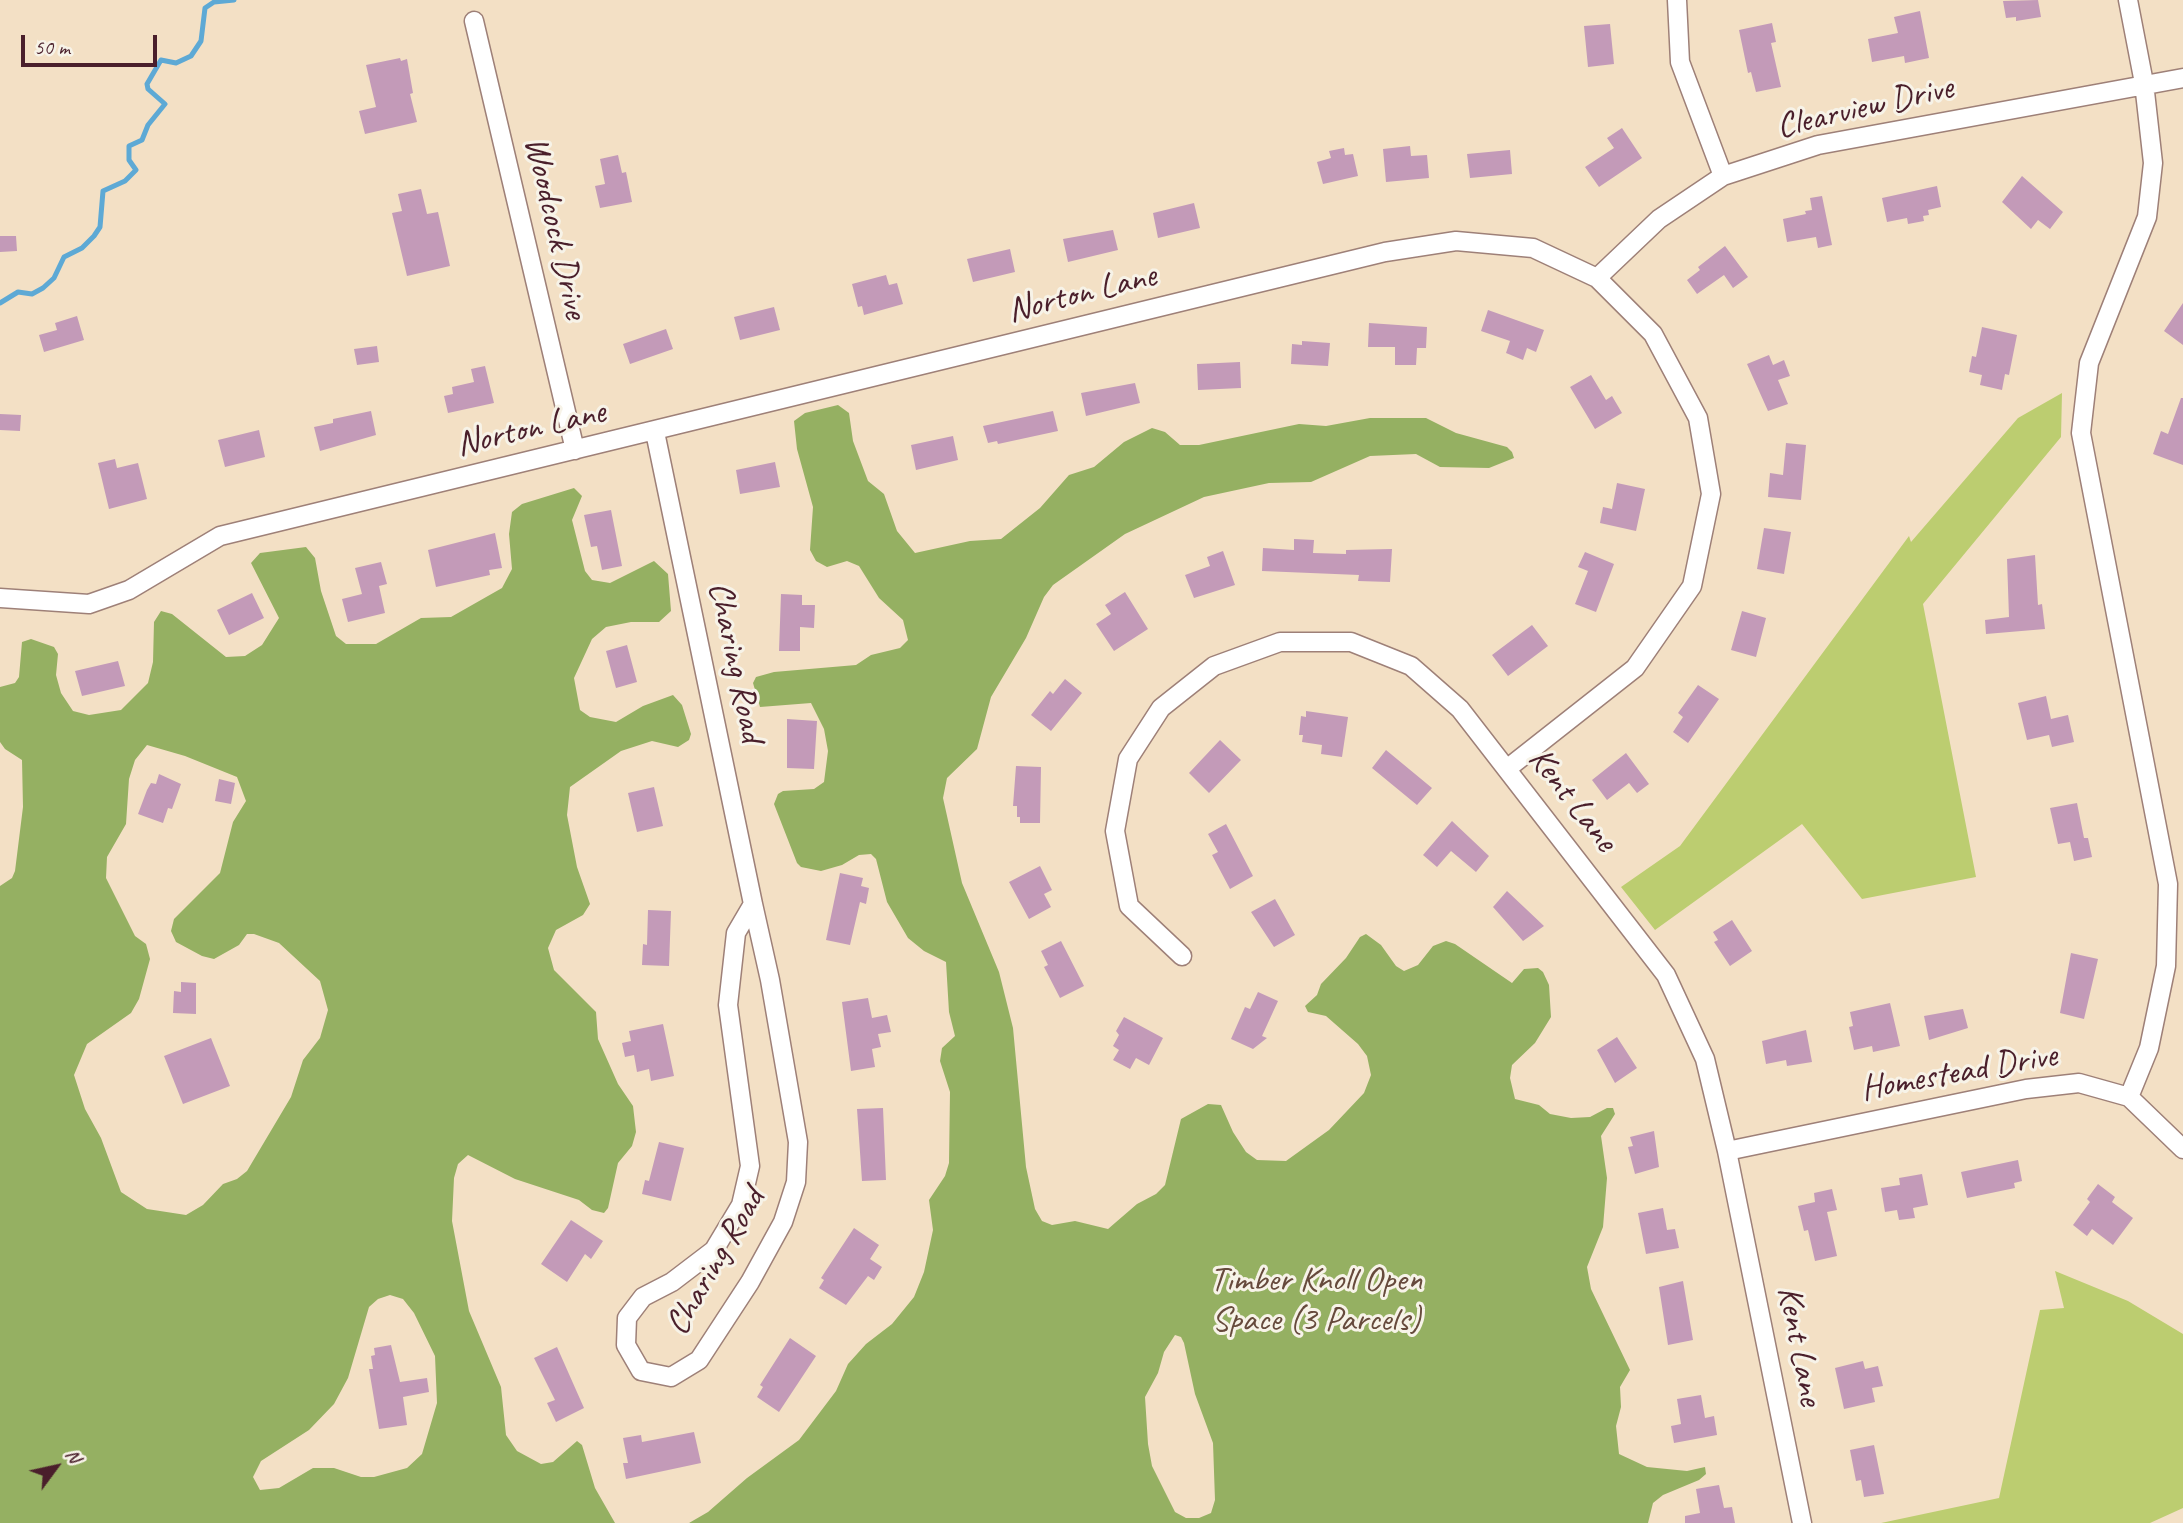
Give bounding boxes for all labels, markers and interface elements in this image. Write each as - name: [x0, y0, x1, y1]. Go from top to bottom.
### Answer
- scale bar: [24, 21, 161, 65]
- text: 50 m: [34, 34, 70, 60]
- street label: Clearview Drive: [1773, 67, 1957, 149]
- street label: Woodcock Drive: [514, 133, 596, 323]
- street label: Norton Lane: [1003, 255, 1161, 333]
- street label: Norton Lane: [453, 392, 609, 466]
- street label: Charing Road: [698, 578, 772, 746]
- street label: Kent Lane: [1518, 740, 1626, 860]
- street label: Homestead Drive: [1858, 1035, 2060, 1111]
- street label: Charing Road: [657, 1181, 775, 1343]
- park label: Timber Knoll Open Space (3 Parcels): [1210, 1260, 1422, 1342]
- street label: Kent Lane: [1767, 1283, 1831, 1409]
- north arrow: [21, 1432, 91, 1502]
- text: N: [60, 1444, 87, 1467]

